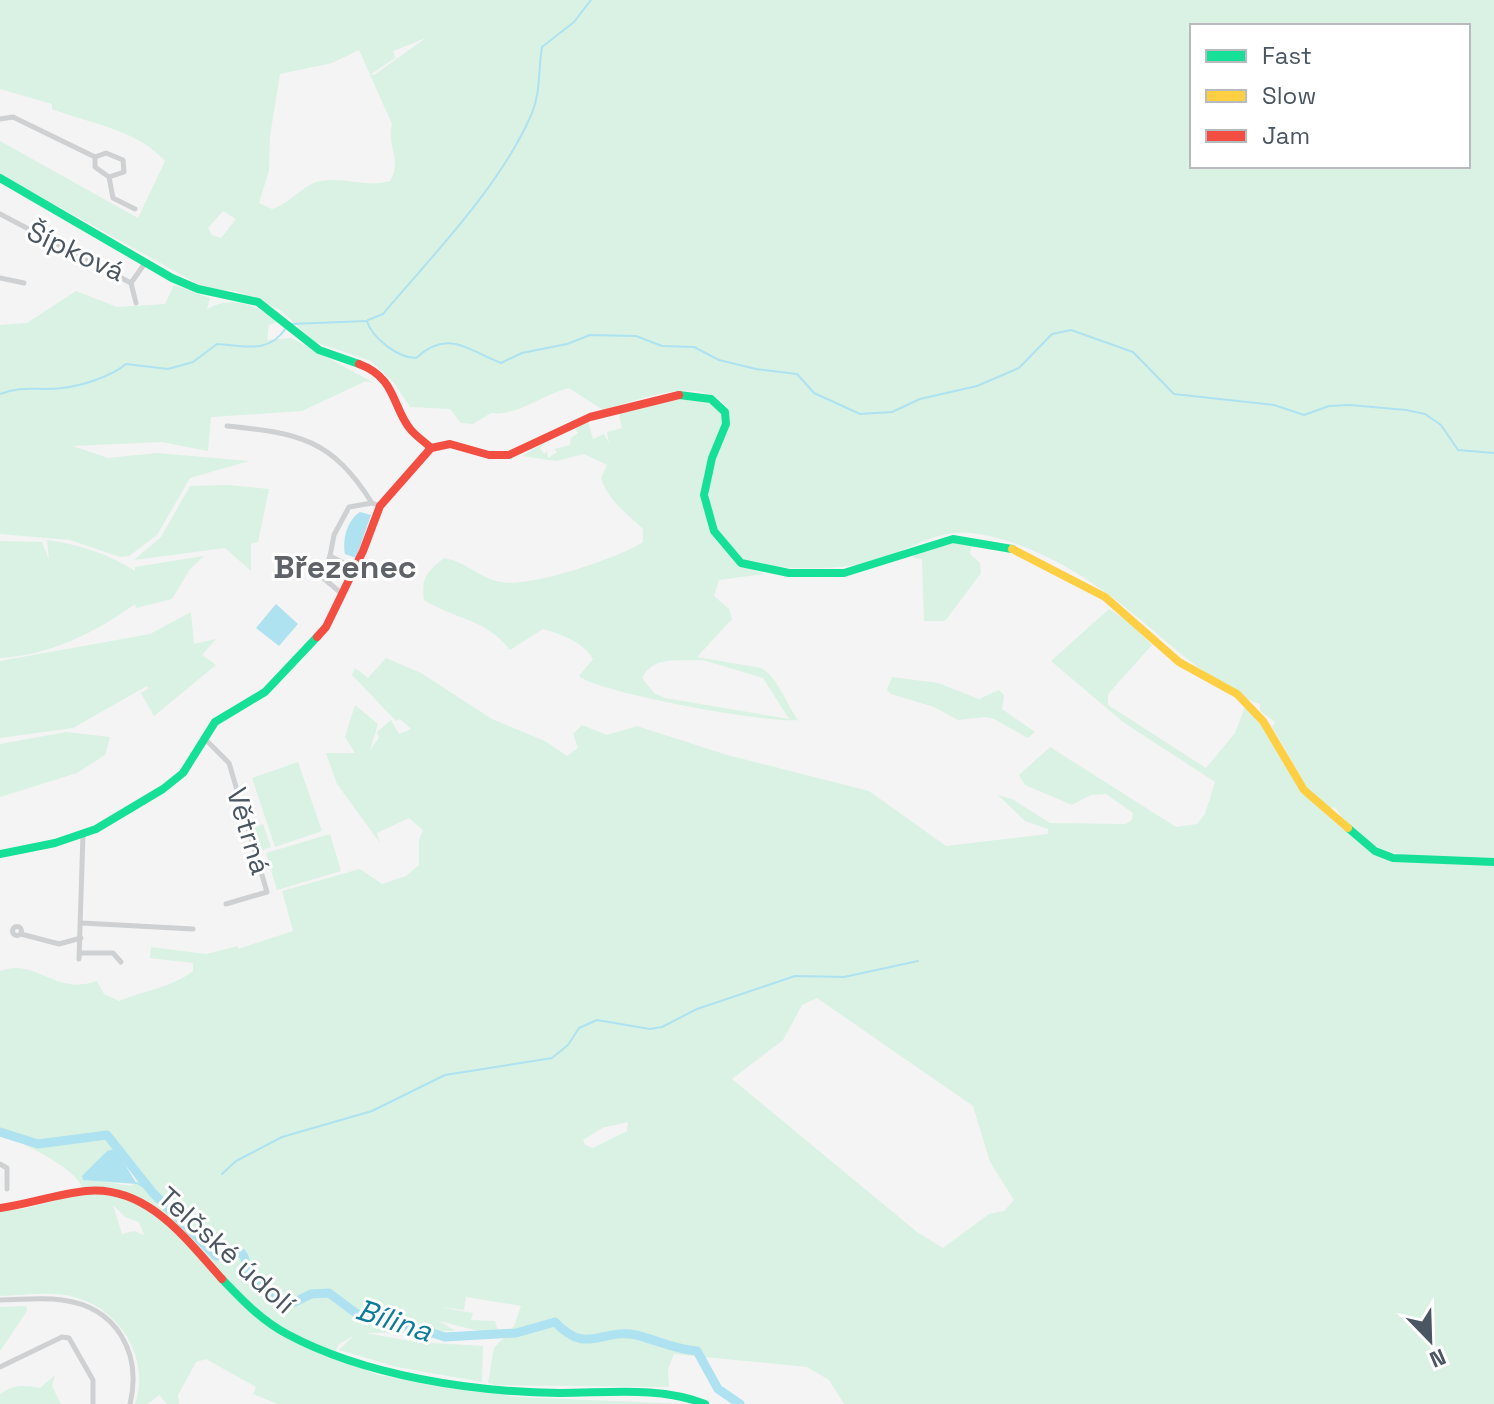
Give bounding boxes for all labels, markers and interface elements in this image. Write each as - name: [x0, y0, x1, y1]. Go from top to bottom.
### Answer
- legend: [1190, 24, 1470, 168]
- text: Fast: [1262, 40, 1312, 71]
- text: Slow: [1262, 80, 1316, 111]
- text: Jam: [1262, 120, 1310, 151]
- street label: Šípková: [21, 213, 131, 289]
- district label: Březenec: [273, 547, 417, 587]
- street label: Větrná: [219, 783, 279, 879]
- street label: Telčské údolí: [151, 1179, 303, 1321]
- water label: Bílina: [351, 1289, 438, 1351]
- north arrow: [1390, 1300, 1470, 1380]
- text: N: [1426, 1343, 1450, 1374]

